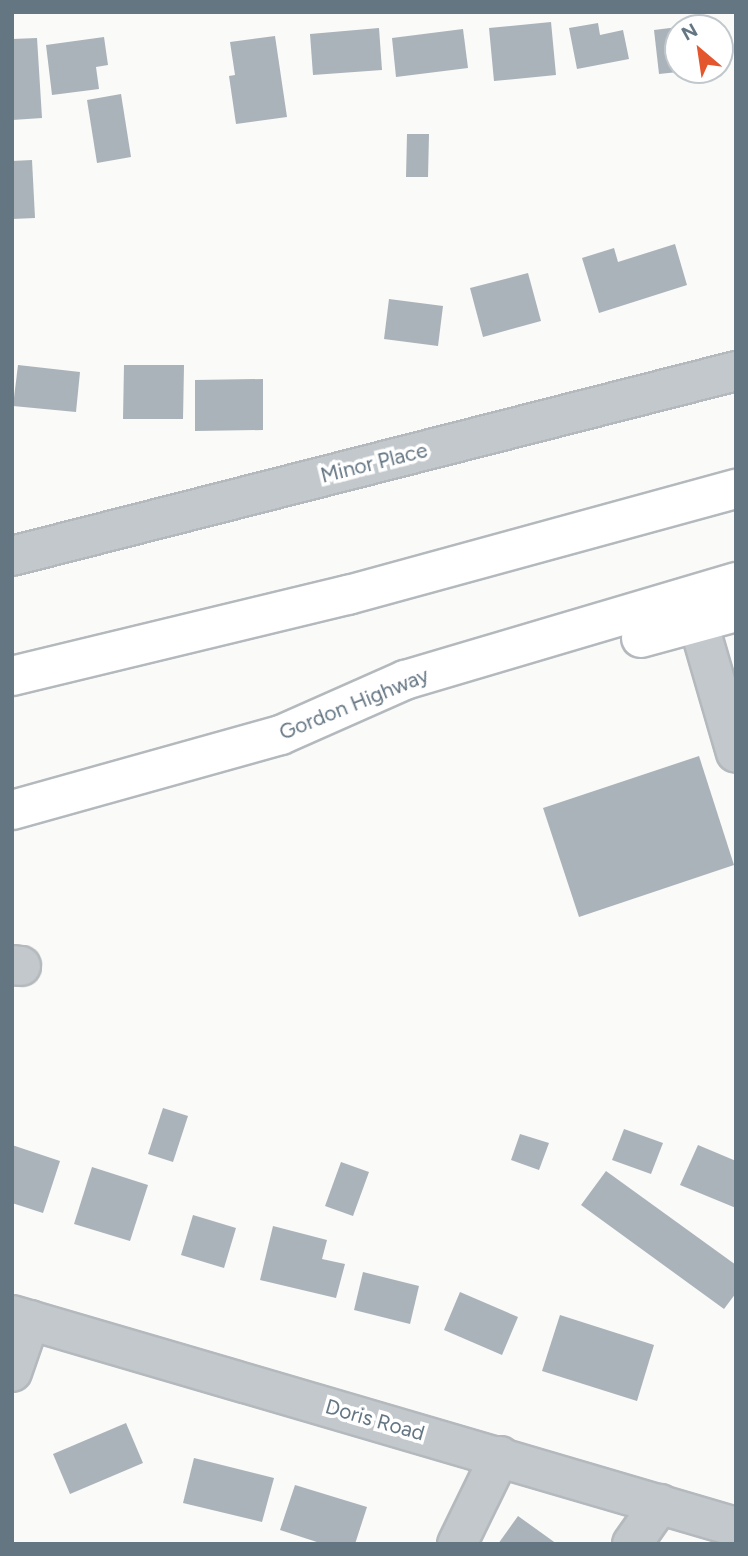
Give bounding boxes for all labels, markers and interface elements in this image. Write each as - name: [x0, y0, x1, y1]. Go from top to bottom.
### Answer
- north arrow: [664, 14, 734, 84]
- text: N: [678, 18, 702, 46]
- street label: Minor Place: [318, 438, 430, 488]
- street label: Gordon Highway: [276, 663, 432, 745]
- street label: Doris Road: [323, 1394, 427, 1446]

